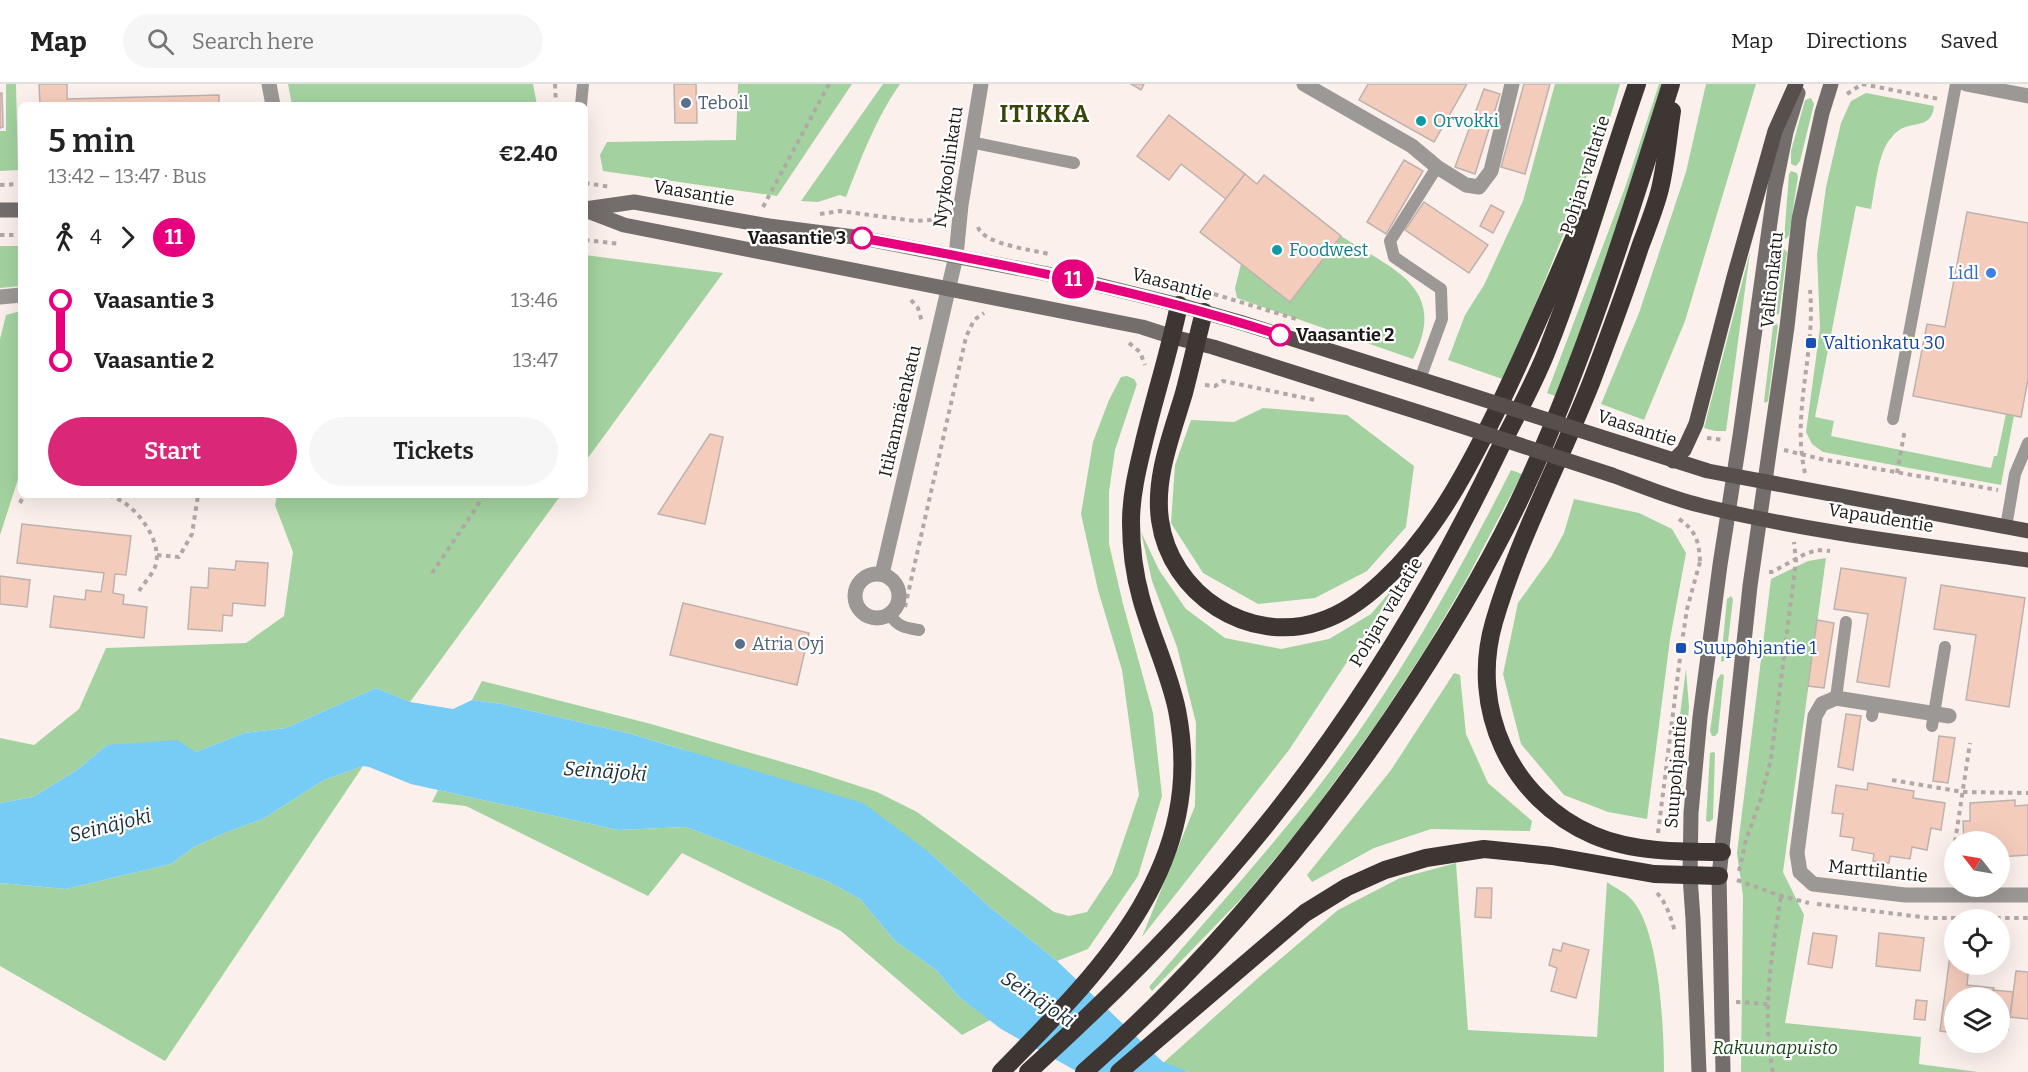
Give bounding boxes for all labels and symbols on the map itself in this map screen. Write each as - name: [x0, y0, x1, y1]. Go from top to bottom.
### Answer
- place label: Teboil: [698, 92, 749, 114]
- marker: Teboil: [679, 96, 693, 110]
- district label: ITIKKA: [1000, 100, 1091, 128]
- street label: Nyykoolinkatu: [929, 105, 967, 229]
- place label: Orvokki: [1433, 110, 1499, 132]
- street label: Pohjan valtatie: [1555, 113, 1615, 237]
- marker: Orvokki: [1414, 114, 1428, 128]
- street label: Vaasantie: [652, 175, 736, 211]
- place label: Vaasantie 3: [747, 227, 846, 249]
- marker: Vaasantie 3: [851, 227, 873, 249]
- street label: Valtionkatu: [1756, 231, 1788, 329]
- place label: Foodwest: [1289, 239, 1369, 261]
- marker: Foodwest: [1270, 243, 1284, 257]
- line badge: 11: [1046, 260, 1100, 298]
- place label: Lidl: [1948, 262, 1979, 284]
- street label: Vaasantie: [1129, 263, 1215, 305]
- marker: Lidl: [1984, 266, 1998, 280]
- marker: Vaasantie 2: [1269, 324, 1291, 346]
- place label: Vaasantie 2: [1296, 324, 1394, 346]
- place label: Valtionkatu 30: [1823, 332, 1945, 354]
- marker: Valtionkatu 30: [1804, 336, 1818, 350]
- street label: Itikanmäenkatu: [874, 343, 926, 479]
- street label: Vaasantie: [1595, 405, 1679, 451]
- street label: Vapaudentie: [1827, 499, 1935, 537]
- street label: Pohjan valtatie: [1345, 553, 1427, 671]
- place label: Atria Oyj: [752, 633, 824, 655]
- marker: Atria Oyj: [733, 637, 747, 651]
- place label: Suupohjantie 1: [1693, 637, 1818, 659]
- marker: Suupohjantie 1: [1674, 641, 1688, 655]
- street label: Suupohjantie: [1660, 715, 1692, 829]
- water label: Seinäjoki: [562, 756, 648, 787]
- water label: Seinäjoki: [67, 803, 154, 848]
- north arrow: [1944, 831, 2010, 897]
- street label: Marttilantie: [1827, 855, 1929, 887]
- water label: Seinäjoki: [996, 966, 1080, 1033]
- park label: Rakuunapuisto: [1712, 1037, 1838, 1059]

